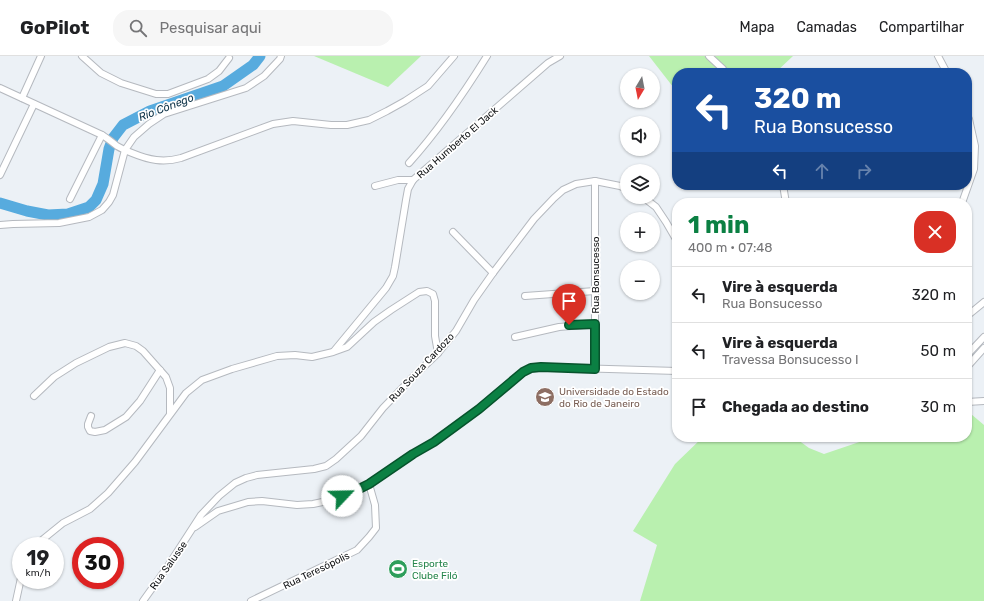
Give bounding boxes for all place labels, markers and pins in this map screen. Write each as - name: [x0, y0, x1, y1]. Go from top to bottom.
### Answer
- pin: [552, 284, 586, 325]
- school or university icon: Universidade do Estado do Rio de Janeiro: [534, 386, 556, 408]
- place label: Universidade do Estado do Rio de Janeiro: [559, 386, 669, 410]
- sports icon: Esporte Clube Filó: [387, 558, 409, 580]
- place label: Esporte Clube Filó: [412, 558, 458, 582]

